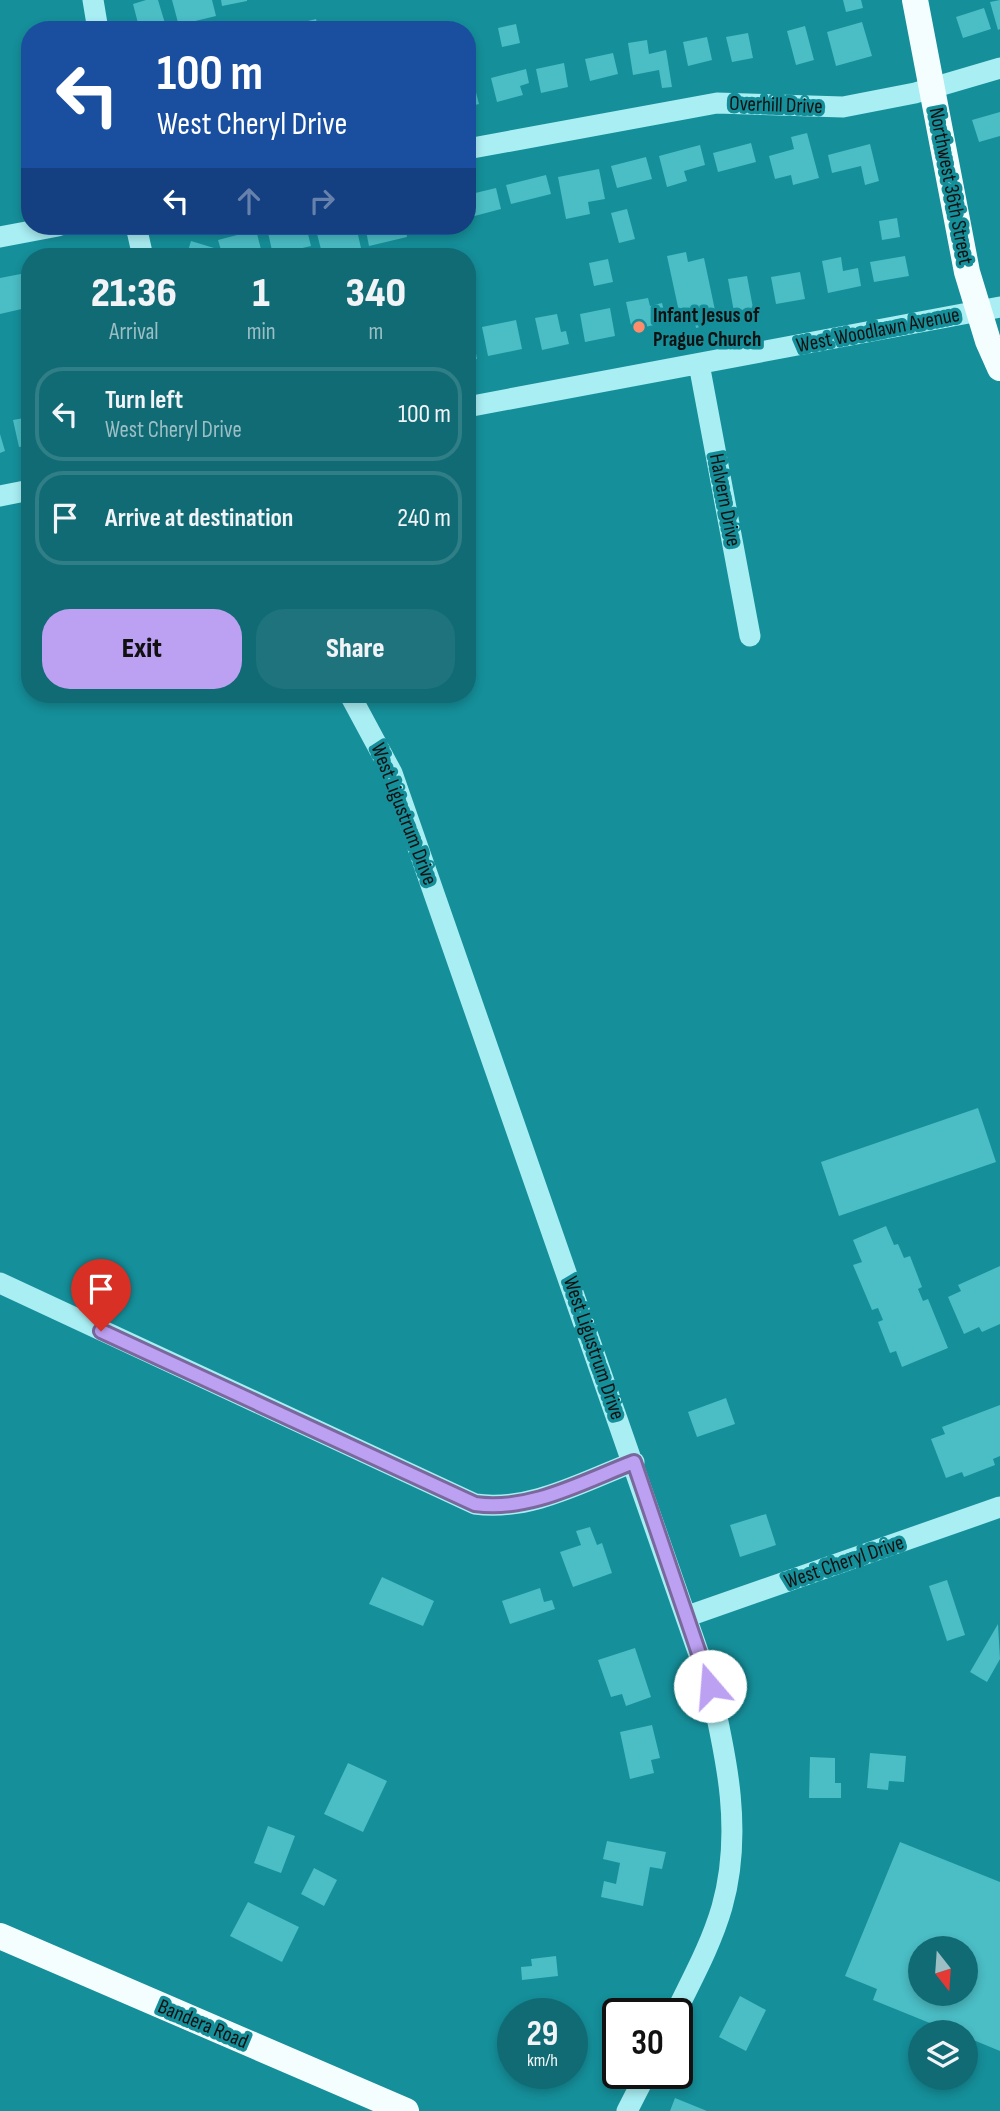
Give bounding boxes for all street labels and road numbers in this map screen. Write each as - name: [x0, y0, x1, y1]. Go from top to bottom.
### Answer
- street label: Overhill Drive: [729, 91, 823, 119]
- street label: Northwest 36th Street: [924, 105, 978, 267]
- street label: West Woodlawn Avenue: [794, 302, 962, 358]
- street label: Halvern Drive: [704, 451, 746, 549]
- street label: West Ligustrum Drive: [365, 739, 443, 889]
- street label: West Ligustrum Drive: [558, 1273, 630, 1423]
- street label: West Cheryl Drive: [781, 1530, 907, 1594]
- street label: Bandera Road: [154, 1994, 252, 2054]

